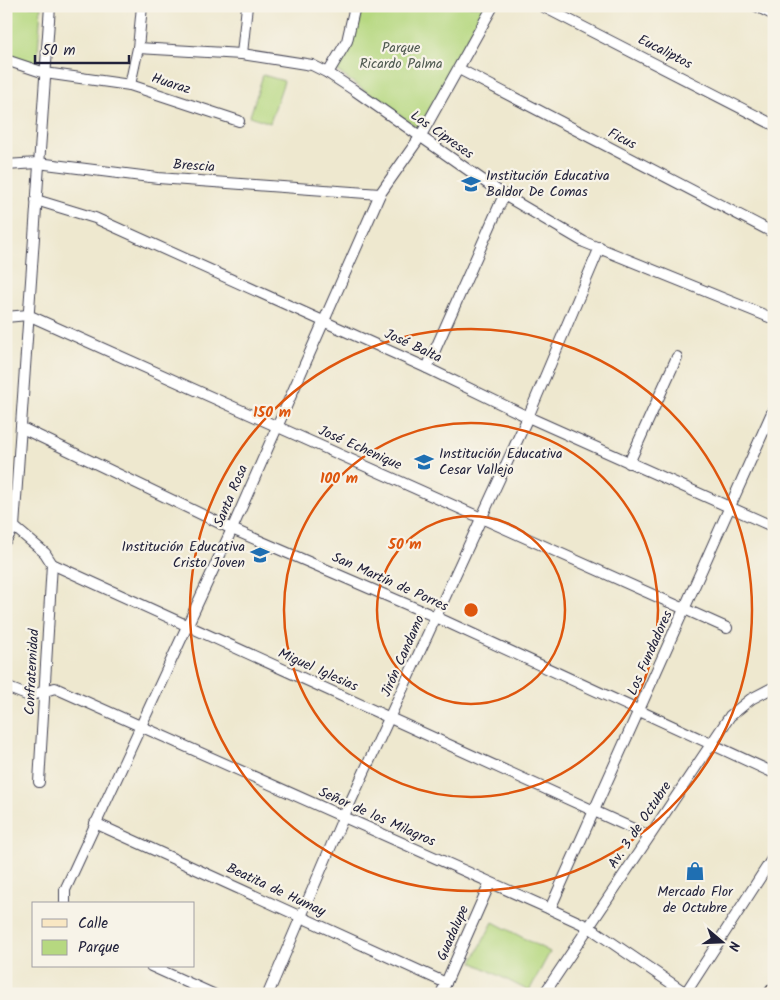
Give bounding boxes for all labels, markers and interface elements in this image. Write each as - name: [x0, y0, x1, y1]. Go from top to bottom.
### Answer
- street label: Eucaliptos: [634, 29, 696, 75]
- scale bar: [35, 32, 129, 64]
- park label: Parque Ricardo Palma: [359, 37, 443, 75]
- text: 50 m: [42, 39, 76, 63]
- street label: Huaraz: [149, 67, 193, 101]
- street label: Los Cipreses: [406, 105, 478, 165]
- street label: Ficus: [604, 122, 640, 156]
- street label: Brescia: [172, 154, 216, 178]
- place label: Institución Educativa Baldor De Comas: [486, 165, 610, 203]
- school or university icon: Institución Educativa Baldor De Comas: [460, 173, 482, 195]
- street label: José Balta: [380, 323, 446, 369]
- text: 150 m: [253, 401, 291, 425]
- street label: José Echenique: [315, 420, 406, 476]
- place label: Institución Educativa Cesar Vallejo: [439, 443, 563, 481]
- school or university icon: Institución Educativa Cesar Vallejo: [413, 451, 435, 473]
- street label: Santa Rosa: [208, 461, 254, 531]
- text: 100 m: [320, 467, 358, 491]
- text: 50 m: [387, 533, 422, 557]
- place label: Institución Educativa Cristo Joven: [121, 536, 245, 574]
- school or university icon: Institución Educativa Cristo Joven: [249, 544, 271, 566]
- street label: San Martín de Porres: [328, 546, 452, 618]
- centre of rings: [462, 601, 480, 619]
- street label: Los Fundadores: [621, 607, 679, 699]
- street label: Jirón Candamo: [375, 612, 431, 700]
- street label: Confraternidad: [19, 627, 45, 716]
- street label: Miguel Iglesias: [274, 643, 362, 697]
- street label: Av. 3 de Octubre: [603, 776, 678, 873]
- street label: Señor de los Milagros: [315, 781, 439, 853]
- street label: Beatita de Humay: [223, 857, 330, 923]
- shop icon: Mercado Flor de Octubre: [684, 860, 706, 882]
- place label: Mercado Flor de Octubre: [657, 881, 734, 919]
- street label: Guadalupe: [431, 901, 475, 964]
- legend: [32, 902, 195, 968]
- text: Calle: [78, 912, 108, 936]
- north arrow: [698, 918, 748, 968]
- text: Parque: [78, 936, 119, 960]
- text: N: [721, 938, 745, 954]

